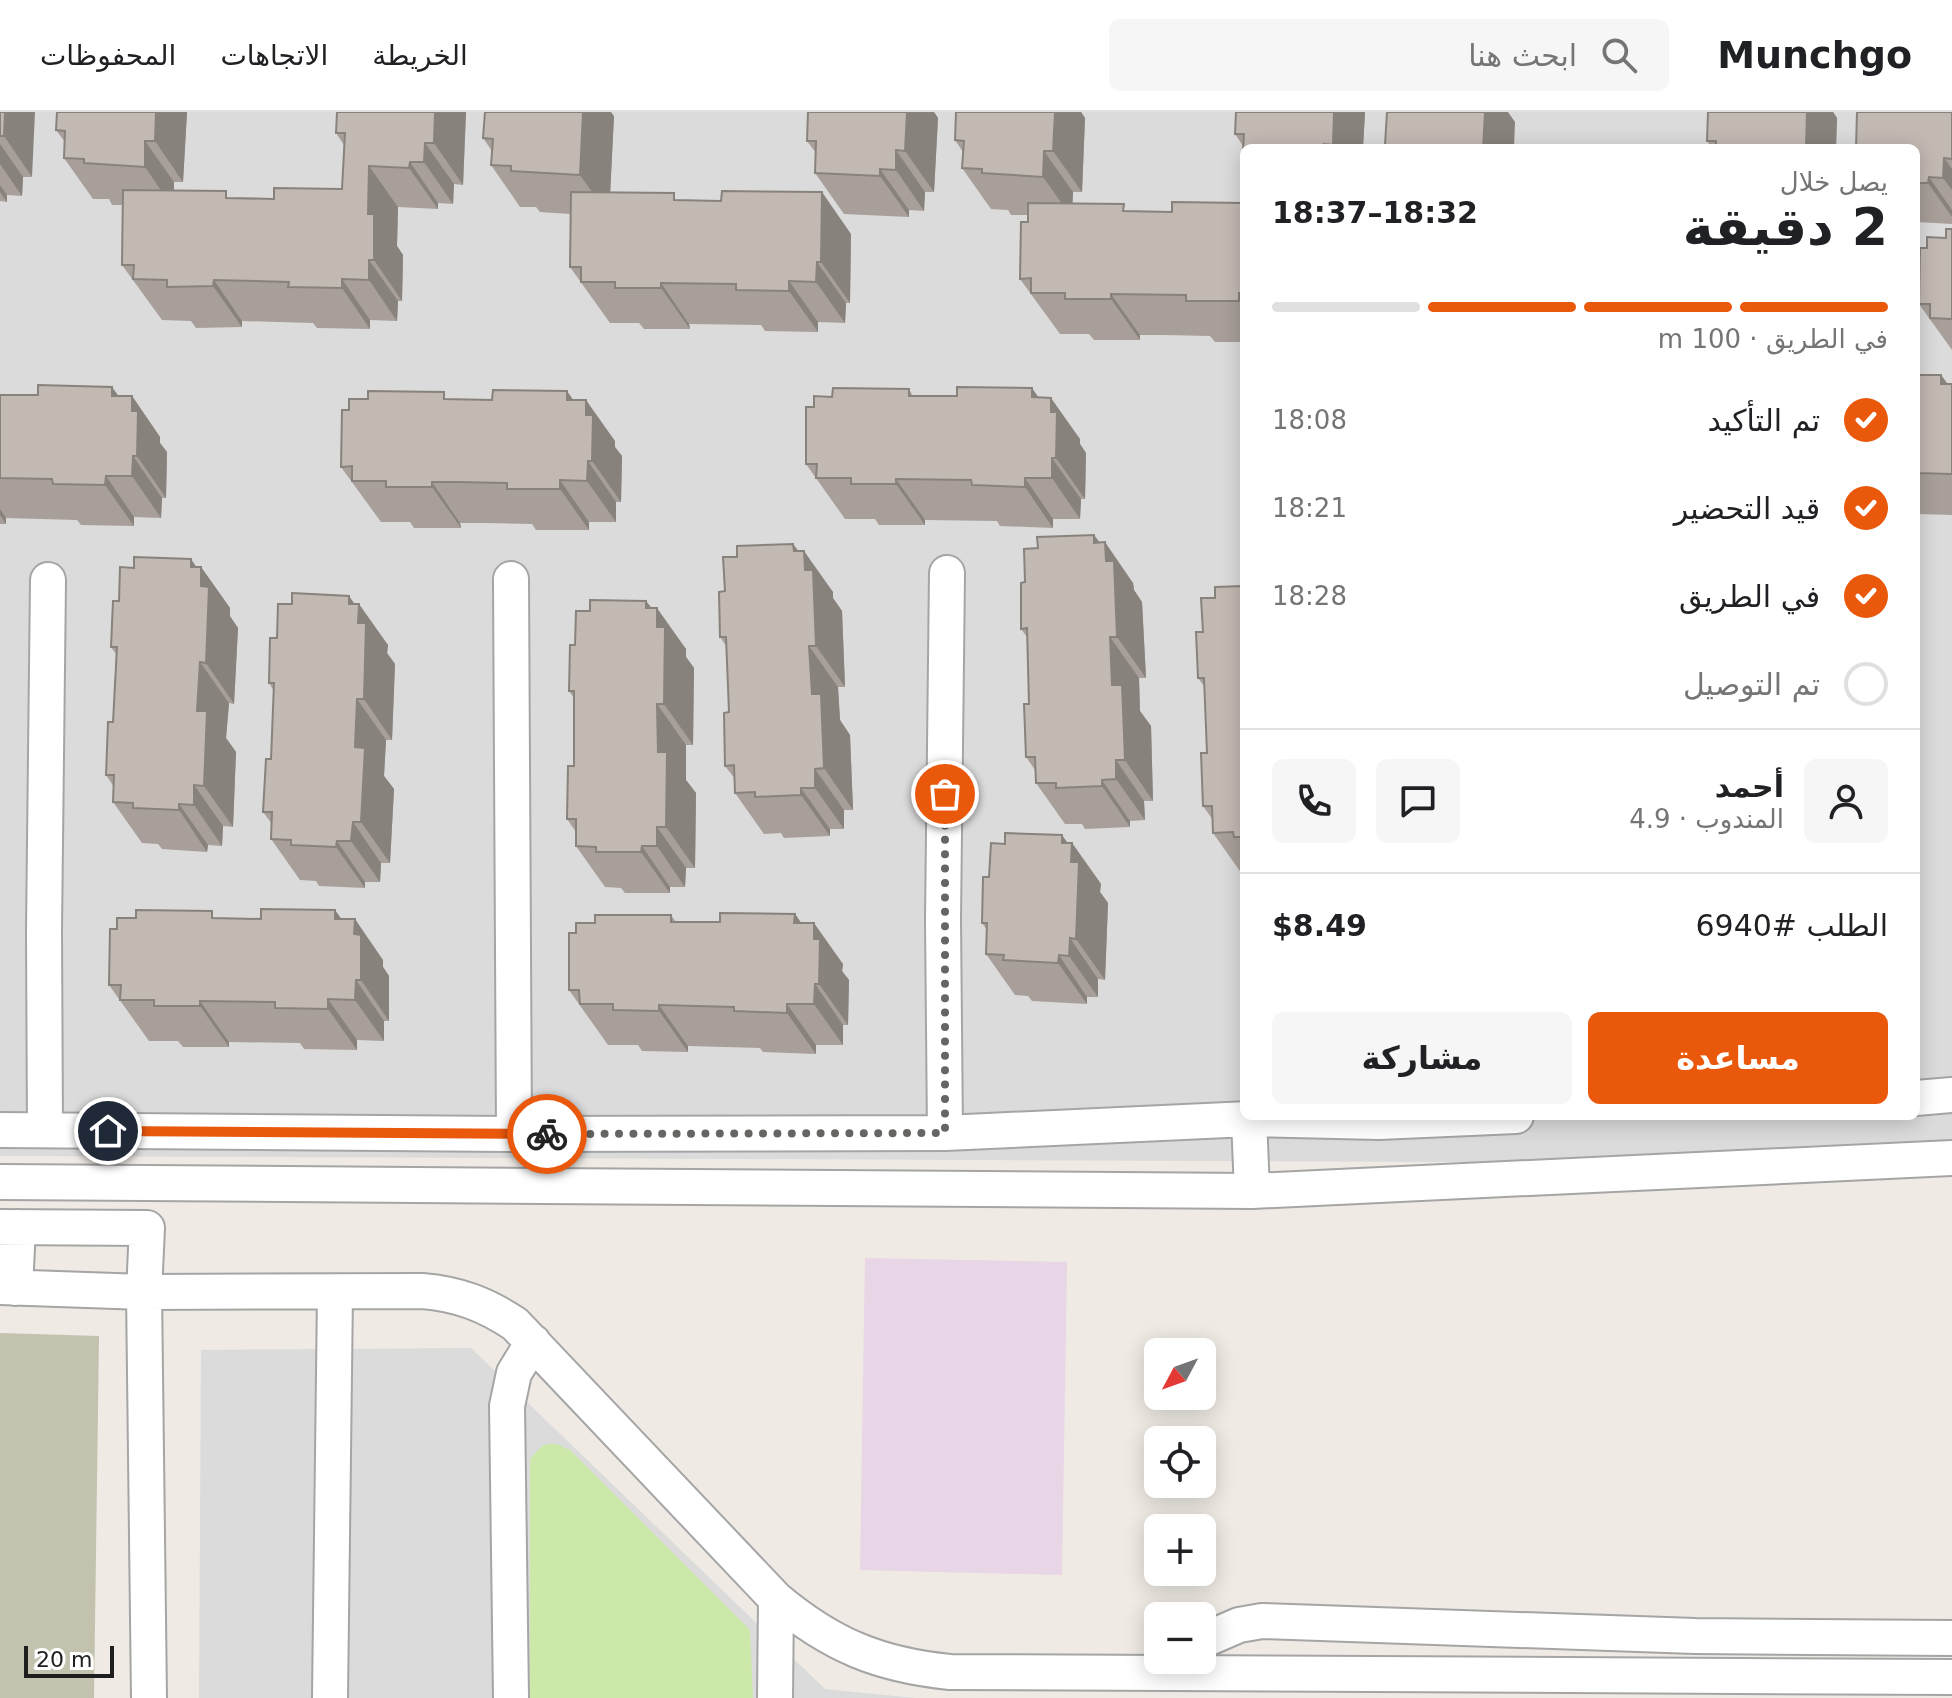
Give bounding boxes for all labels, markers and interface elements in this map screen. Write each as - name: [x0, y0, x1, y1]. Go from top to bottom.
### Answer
- search box: [1109, 19, 1669, 91]
- icon: search: [1597, 33, 1641, 77]
- text: Munchgo: [1717, 33, 1912, 77]
- text: ابحث هنا: [1468, 38, 1577, 73]
- text: المحفوظات: [40, 39, 176, 72]
- text: الاتجاهات: [220, 39, 328, 72]
- text: الخريطة: [372, 39, 468, 72]
- text: يصل خلال: [1780, 167, 1888, 197]
- text: 18:32–18:37: [1272, 195, 1478, 230]
- text: 2 دقيقة: [1683, 197, 1888, 257]
- text: في الطريق · 100 m: [1658, 324, 1888, 354]
- icon: check: [1844, 398, 1888, 442]
- text: تم التأكيد: [1707, 403, 1820, 438]
- text: 18:08: [1272, 405, 1347, 435]
- icon: check: [1844, 486, 1888, 530]
- text: قيد التحضير: [1674, 491, 1820, 526]
- text: 18:21: [1272, 493, 1347, 523]
- icon: check: [1844, 574, 1888, 618]
- text: في الطريق: [1679, 579, 1820, 614]
- text: 18:28: [1272, 581, 1347, 611]
- text: تم التوصيل: [1683, 667, 1820, 702]
- button: phone: [1272, 759, 1356, 843]
- button: chat: [1376, 759, 1460, 843]
- button: person: [1804, 759, 1888, 843]
- pin: [911, 760, 979, 828]
- text: أحمد: [1715, 769, 1784, 804]
- icon: bag: [923, 772, 967, 816]
- text: المندوب · 4.9: [1629, 804, 1784, 834]
- text: $8.49: [1272, 908, 1367, 943]
- text: الطلب #6940: [1695, 908, 1888, 943]
- button: مشاركة: [1272, 1012, 1572, 1104]
- button: مساعدة: [1588, 1012, 1888, 1104]
- courier: [507, 1094, 587, 1174]
- pin: [74, 1097, 142, 1165]
- icon: home: [86, 1109, 130, 1153]
- icon: bike: [525, 1112, 569, 1156]
- north arrow: [1144, 1338, 1216, 1410]
- map controls: [1144, 1338, 1216, 1674]
- button: locate: [1144, 1426, 1216, 1498]
- button: +: [1144, 1514, 1216, 1586]
- button: −: [1144, 1602, 1216, 1674]
- scale bar: [24, 1642, 114, 1678]
- text: 20 m: [36, 1647, 92, 1672]

